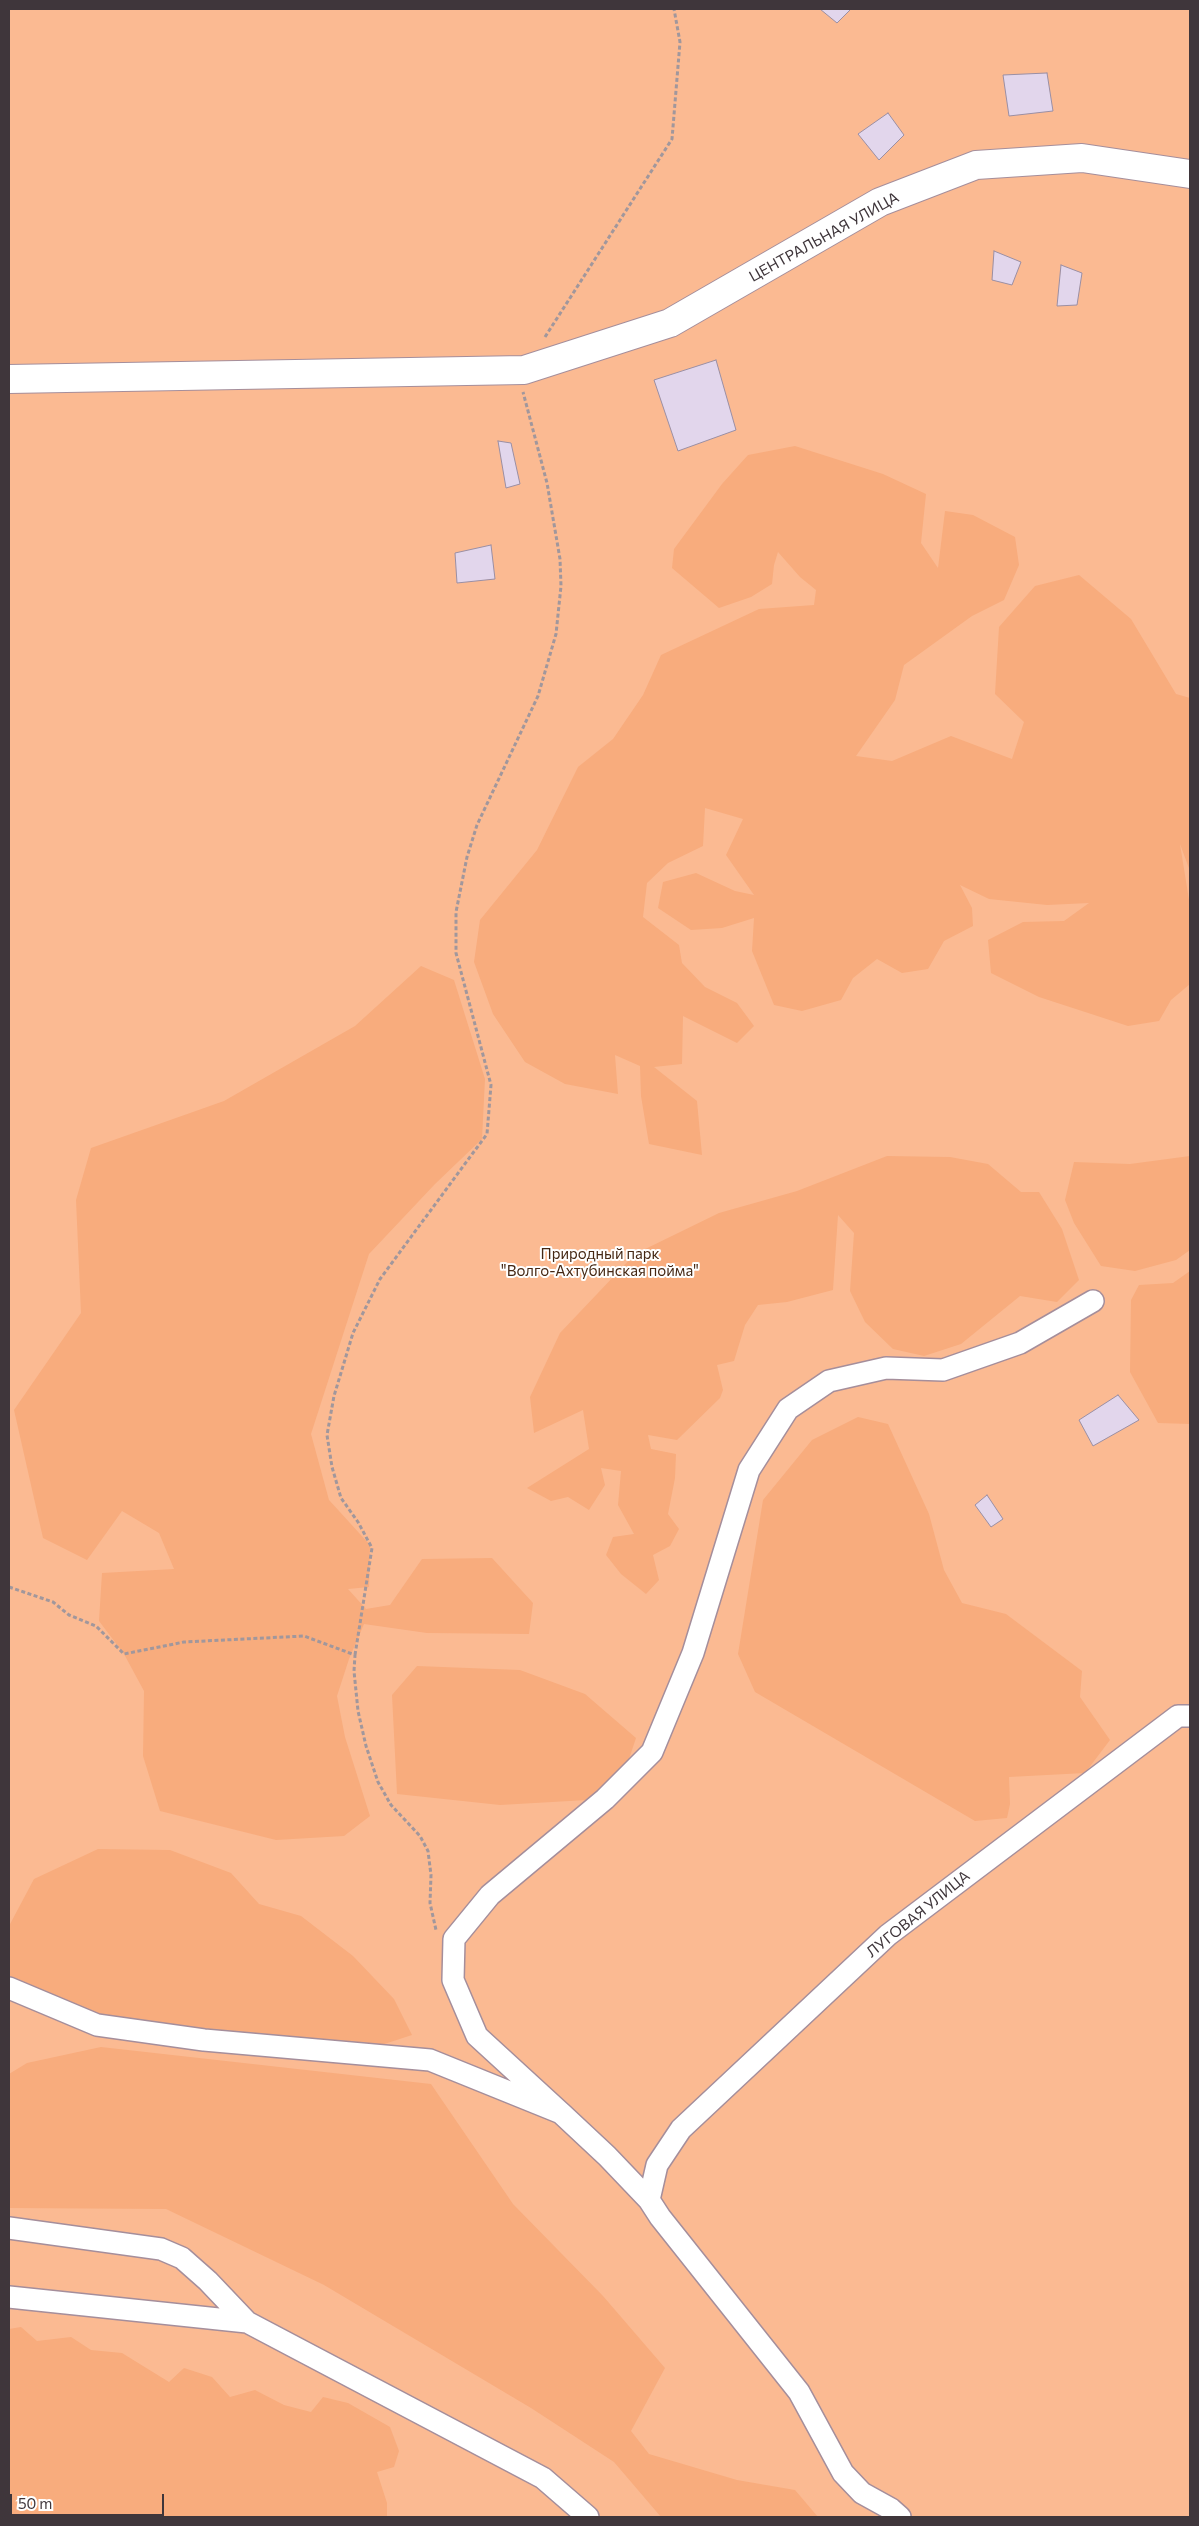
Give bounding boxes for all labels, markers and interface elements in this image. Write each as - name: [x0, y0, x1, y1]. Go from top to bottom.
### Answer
- street label: ЦЕНТРАЛЬНАЯ УЛИЦА: [746, 188, 902, 286]
- park label: Природный парк "Волго-Ахтубинская пойма": [501, 1245, 699, 1280]
- street label: ЛУГОВАЯ УЛИЦА: [863, 1867, 973, 1961]
- scale bar: [12, 2484, 166, 2516]
- text: 50 m: [18, 2494, 52, 2512]

